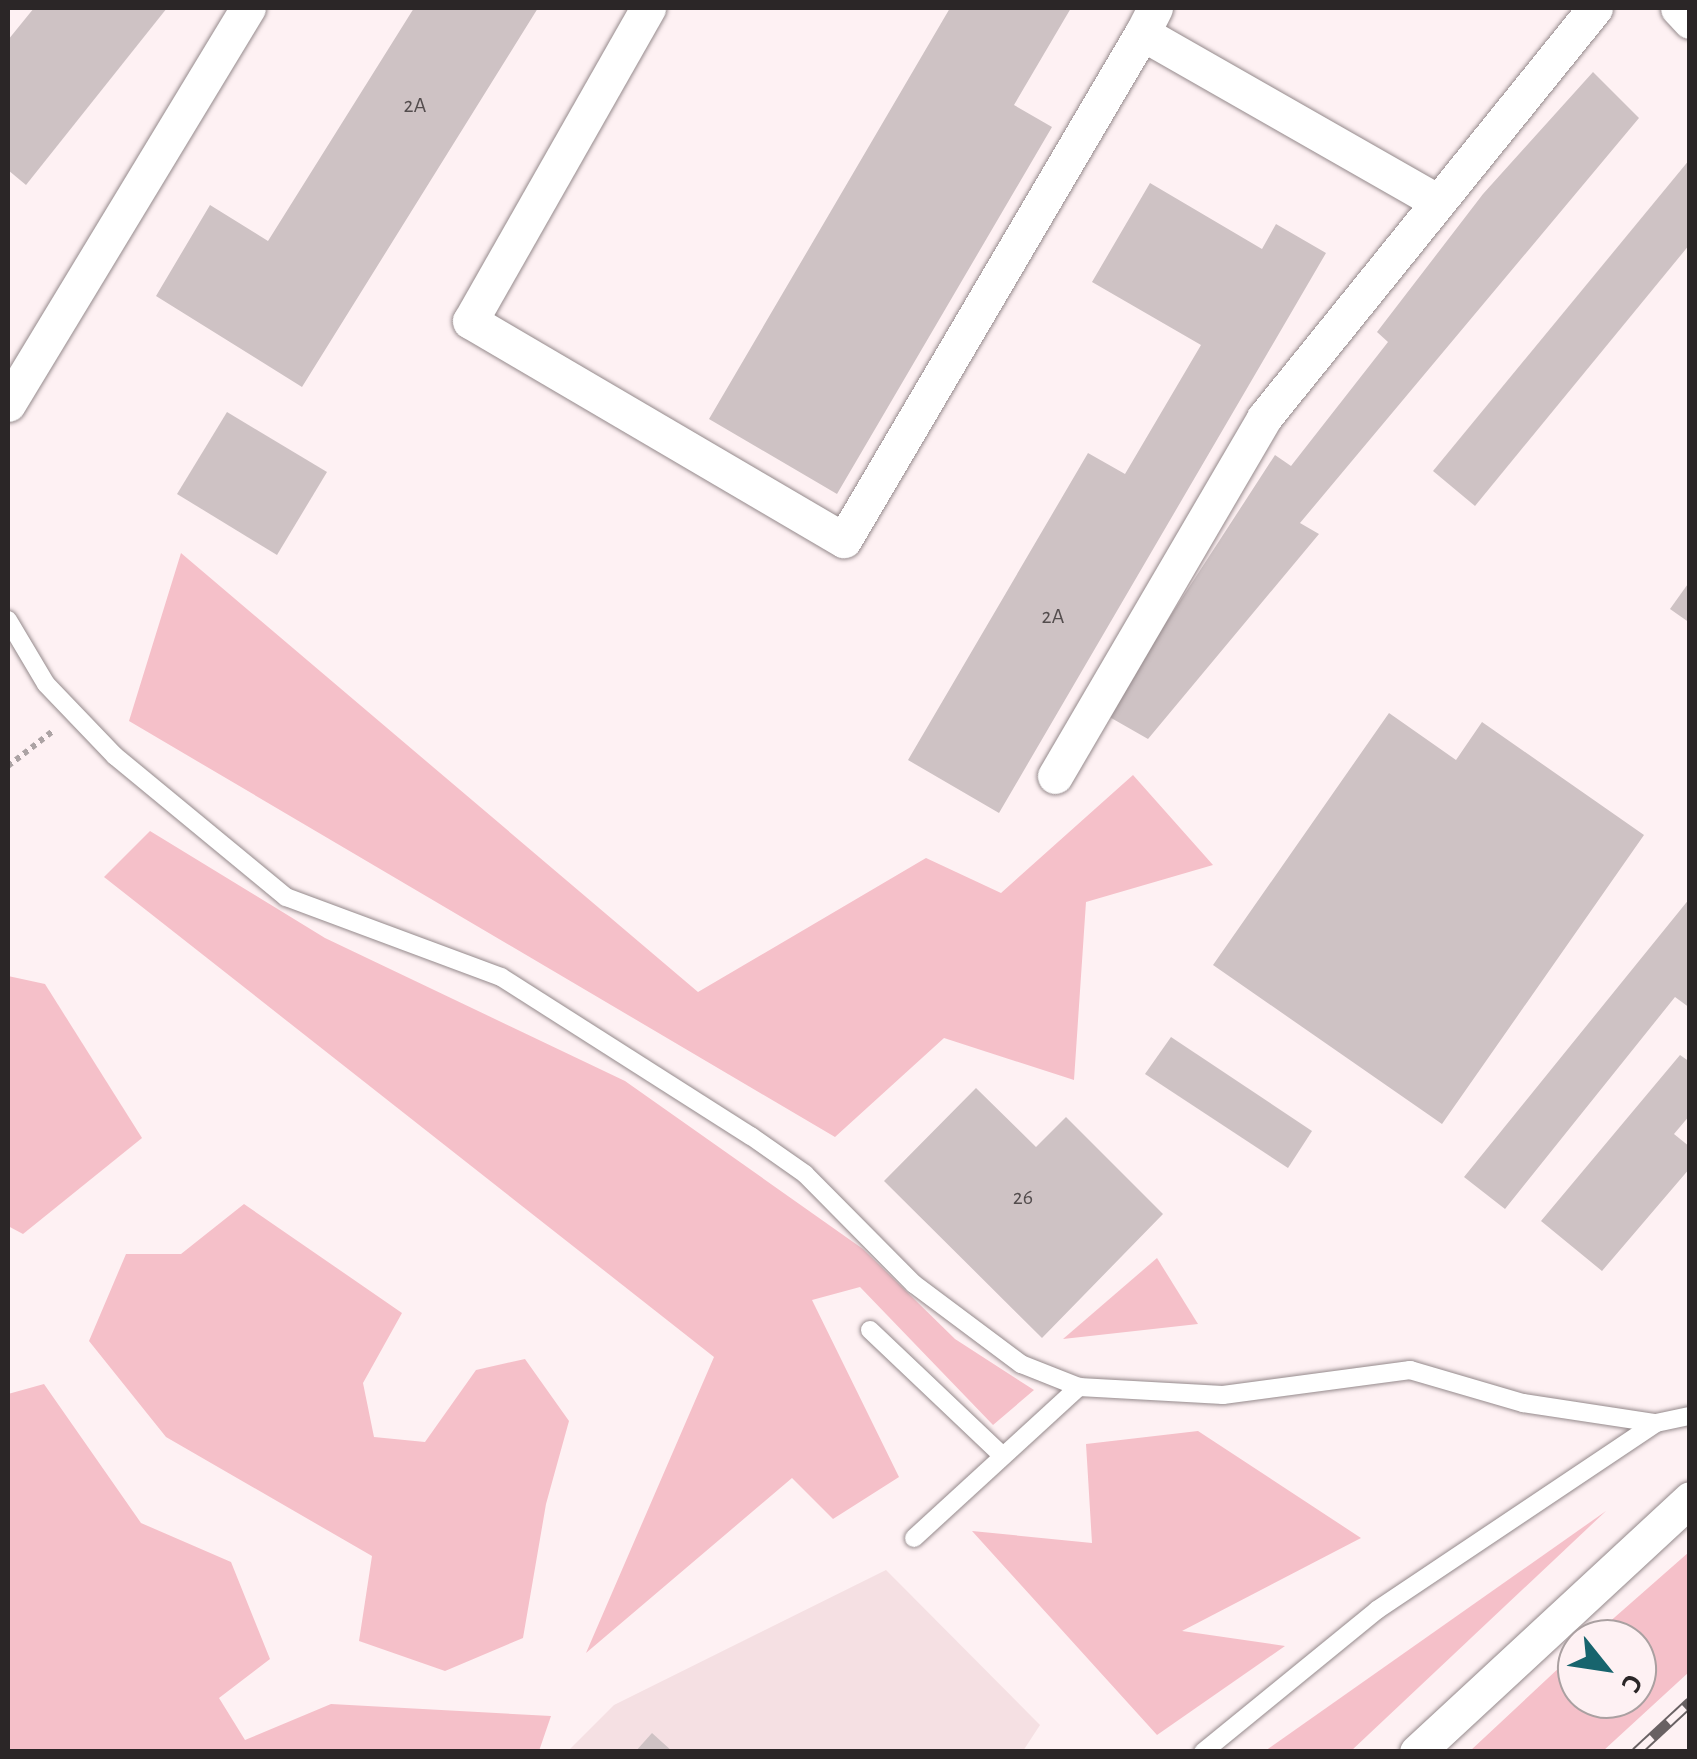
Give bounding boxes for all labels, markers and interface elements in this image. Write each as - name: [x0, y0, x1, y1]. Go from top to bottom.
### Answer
- house number: 2А: [404, 93, 426, 119]
- house number: 2А: [1042, 604, 1064, 630]
- house number: 26: [1013, 1185, 1033, 1211]
- north arrow: [1557, 1619, 1657, 1719]
- text: С: [1615, 1669, 1647, 1697]

